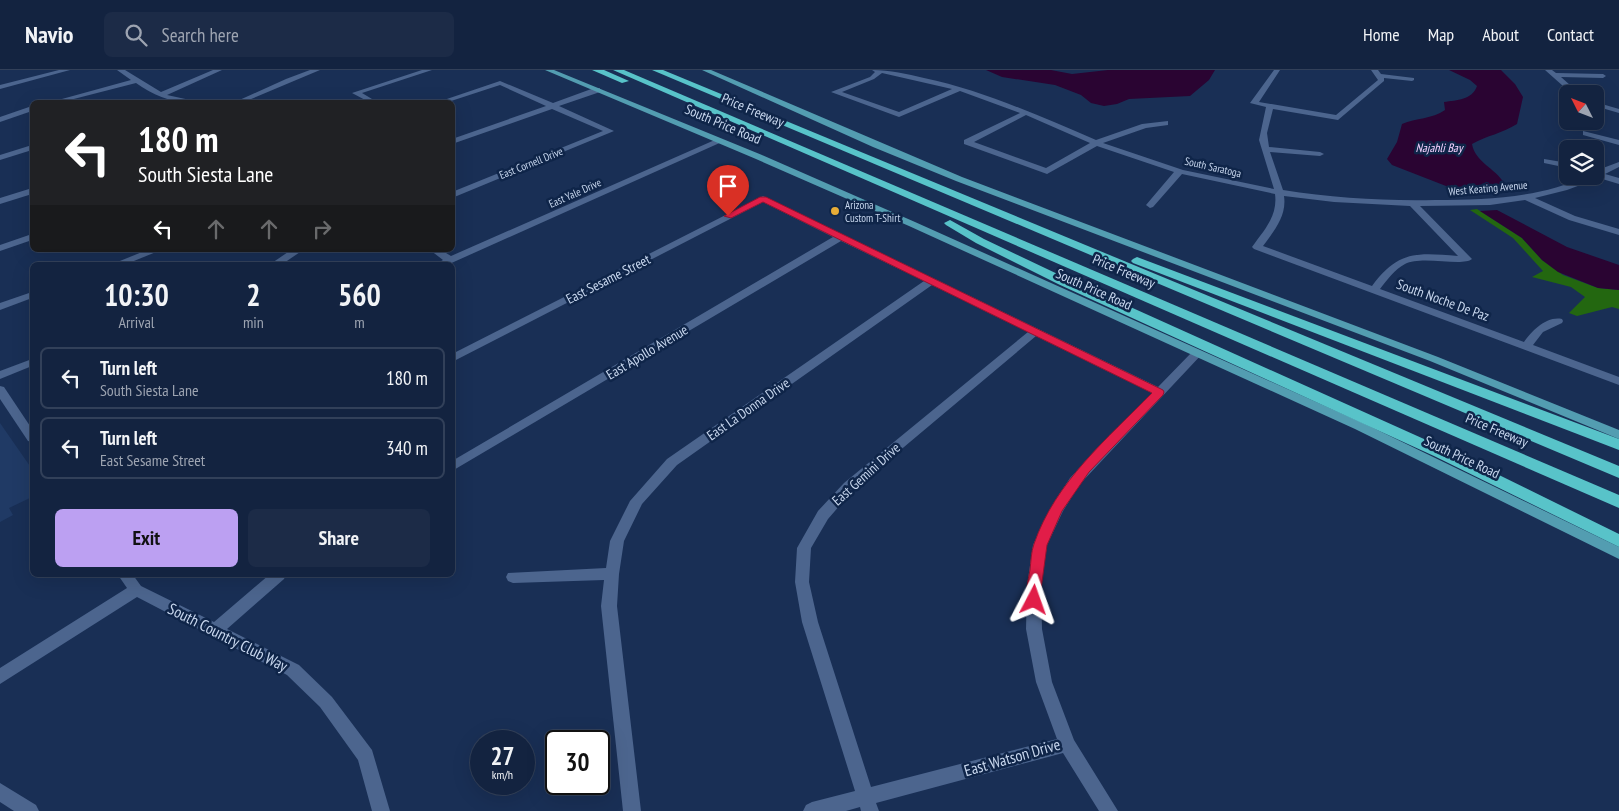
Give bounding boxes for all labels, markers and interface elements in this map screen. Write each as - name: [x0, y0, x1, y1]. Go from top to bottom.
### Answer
- search box: [104, 12, 454, 57]
- text: Navio: [25, 19, 74, 50]
- icon: search: [122, 21, 150, 49]
- text: Search here: [162, 23, 239, 47]
- text: Home: [1363, 23, 1400, 46]
- text: Map: [1428, 23, 1454, 46]
- text: About: [1482, 23, 1519, 46]
- text: Contact: [1547, 23, 1594, 46]
- north arrow: [1559, 85, 1604, 130]
- map controls: [1559, 85, 1604, 185]
- street label: Price Freeway: [719, 89, 788, 132]
- street label: South Price Road: [682, 100, 764, 148]
- text: 180 m: [138, 116, 219, 162]
- icon: left: [55, 120, 120, 185]
- water label: Najahli Bay: [1416, 140, 1464, 155]
- button: layers: [1559, 140, 1604, 185]
- street label: East Cornell Drive: [497, 144, 565, 182]
- street label: South Saratoga: [1183, 154, 1243, 180]
- text: South Siesta Lane: [138, 160, 273, 188]
- pin: [707, 165, 749, 216]
- icon: arrive: [714, 172, 742, 200]
- street label: East Yale Drive: [547, 175, 604, 211]
- street label: West Keating Avenue: [1448, 178, 1529, 198]
- place label: Arizona Custom T-Shirt: [845, 198, 901, 225]
- marker: Arizona Custom T-Shirt: [829, 205, 841, 217]
- icon: left: [149, 215, 177, 243]
- icon: ahead: [202, 215, 230, 243]
- icon: ahead: [255, 215, 283, 243]
- icon: right: [308, 215, 336, 243]
- street label: East Sesame Street: [563, 250, 653, 308]
- street label: Price Freeway: [1090, 250, 1159, 293]
- street label: South Price Road: [1053, 264, 1135, 314]
- text: 10:30: [104, 275, 169, 314]
- text: 2: [246, 275, 261, 314]
- text: 560: [338, 275, 381, 314]
- street label: South Noche De Paz: [1394, 275, 1492, 325]
- text: Arrival: [118, 312, 155, 332]
- text: min: [243, 312, 264, 332]
- text: m: [354, 312, 365, 332]
- street label: East Apollo Avenue: [603, 320, 691, 383]
- text: Turn left: [100, 356, 157, 380]
- icon: left: [57, 364, 85, 392]
- text: 180 m: [386, 366, 428, 390]
- street label: East La Donna Drive: [703, 374, 793, 444]
- text: South Siesta Lane: [100, 380, 199, 400]
- street label: Price Freeway: [1463, 409, 1532, 452]
- text: Turn left: [100, 426, 157, 450]
- street label: South Price Road: [1421, 432, 1503, 482]
- icon: left: [57, 434, 85, 462]
- text: 340 m: [386, 436, 428, 460]
- street label: East Gemini Drive: [828, 439, 904, 509]
- text: East Sesame Street: [100, 450, 205, 470]
- button: Exit: [55, 509, 238, 567]
- button: Share: [248, 509, 430, 567]
- position arrow: [1007, 573, 1059, 625]
- street label: South Country Club Way: [165, 598, 291, 676]
- speed limit sign: 30: [545, 730, 610, 795]
- street label: East Watson Drive: [962, 734, 1062, 780]
- text: 27: [491, 740, 514, 772]
- text: km/h: [492, 767, 513, 782]

